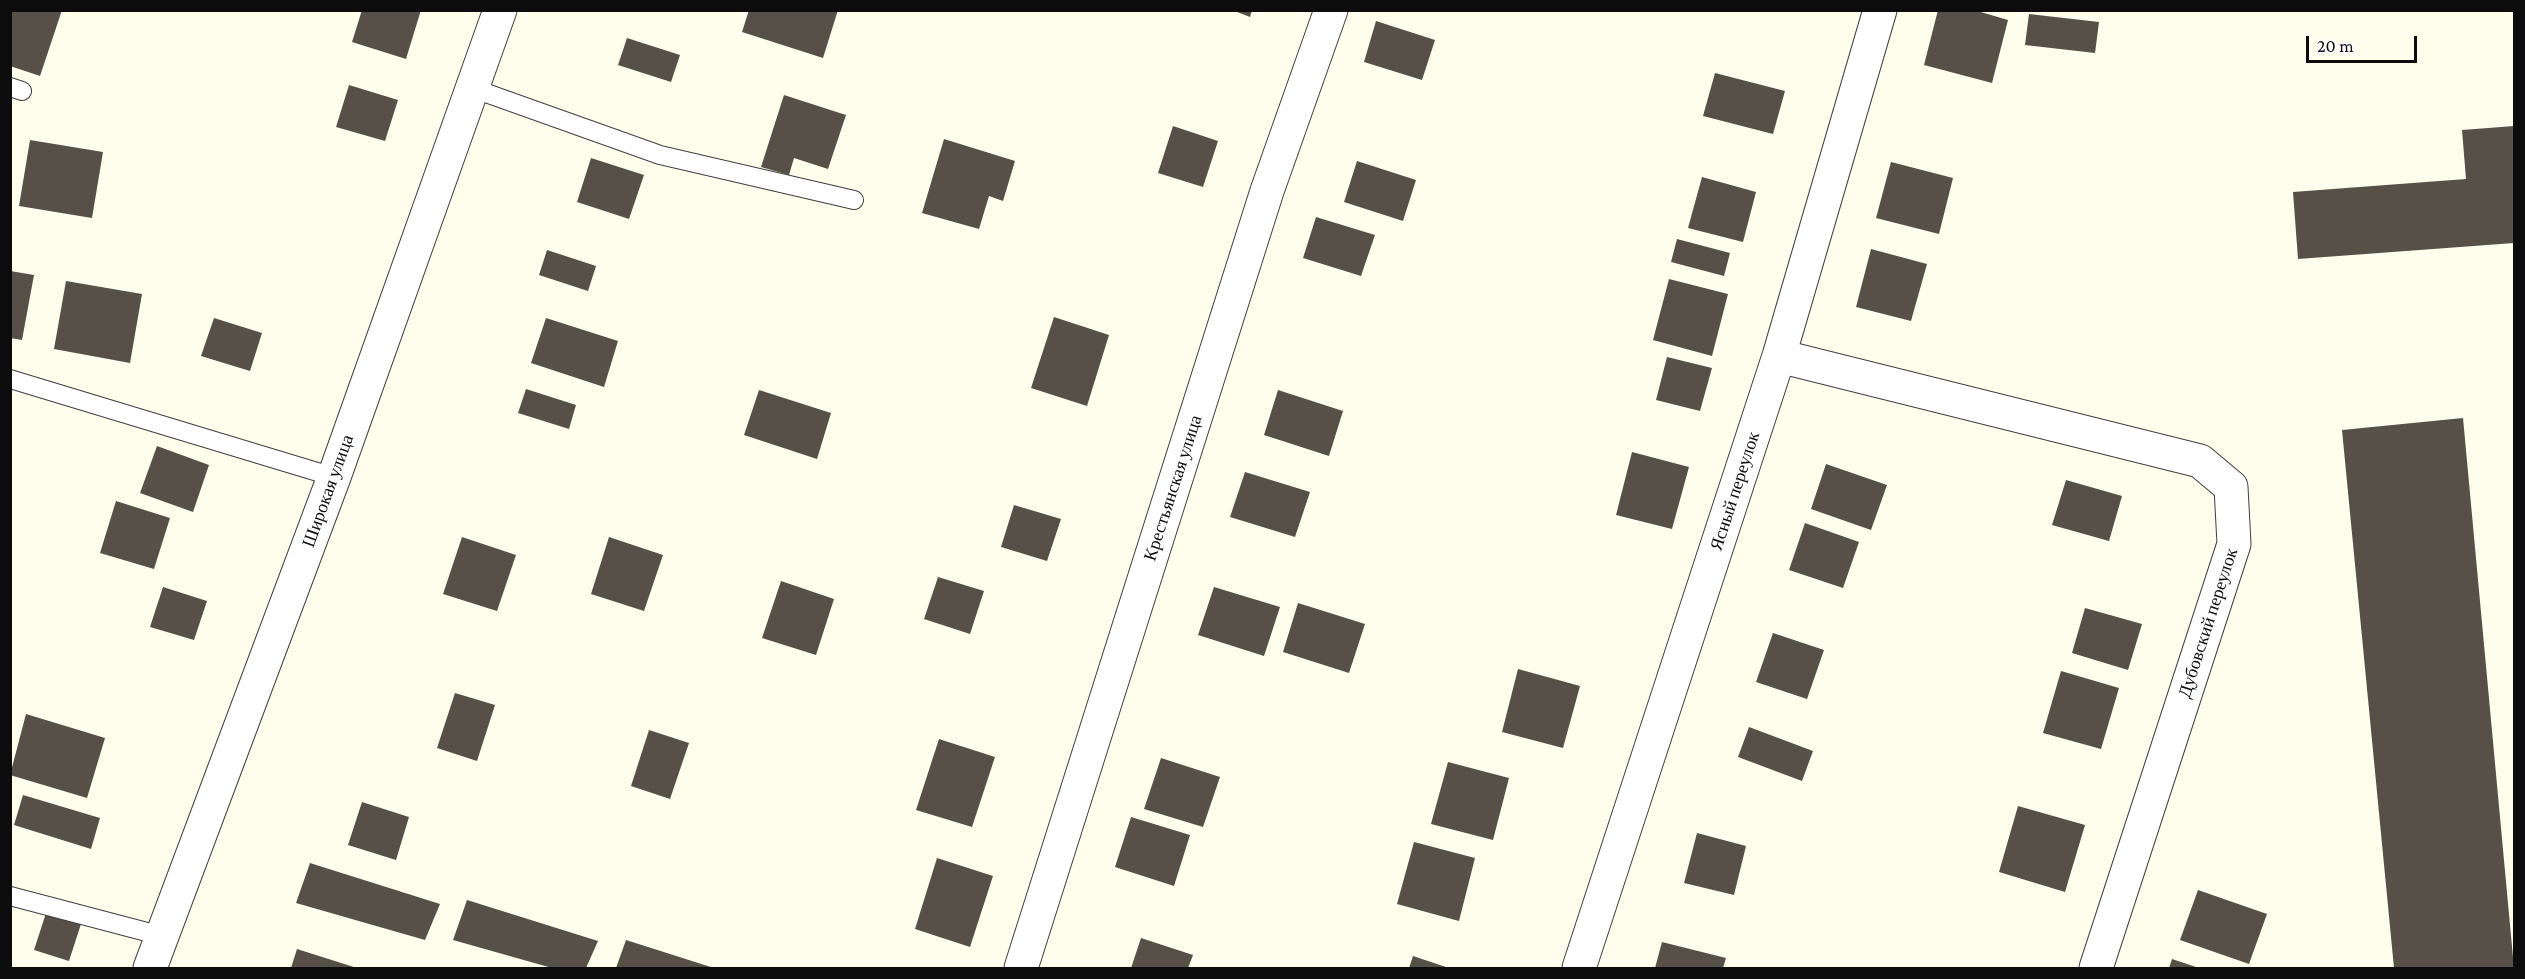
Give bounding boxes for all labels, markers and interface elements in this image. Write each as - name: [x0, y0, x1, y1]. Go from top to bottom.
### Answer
- scale bar: [2309, 24, 2420, 62]
- text: 20 m: [2317, 36, 2354, 56]
- street label: Крестьянская улица: [1139, 412, 1207, 564]
- street label: Ясный переулок: [1706, 429, 1764, 553]
- street label: Широкая улица: [298, 432, 358, 550]
- street label: Дубовский переулок: [2174, 545, 2242, 701]

